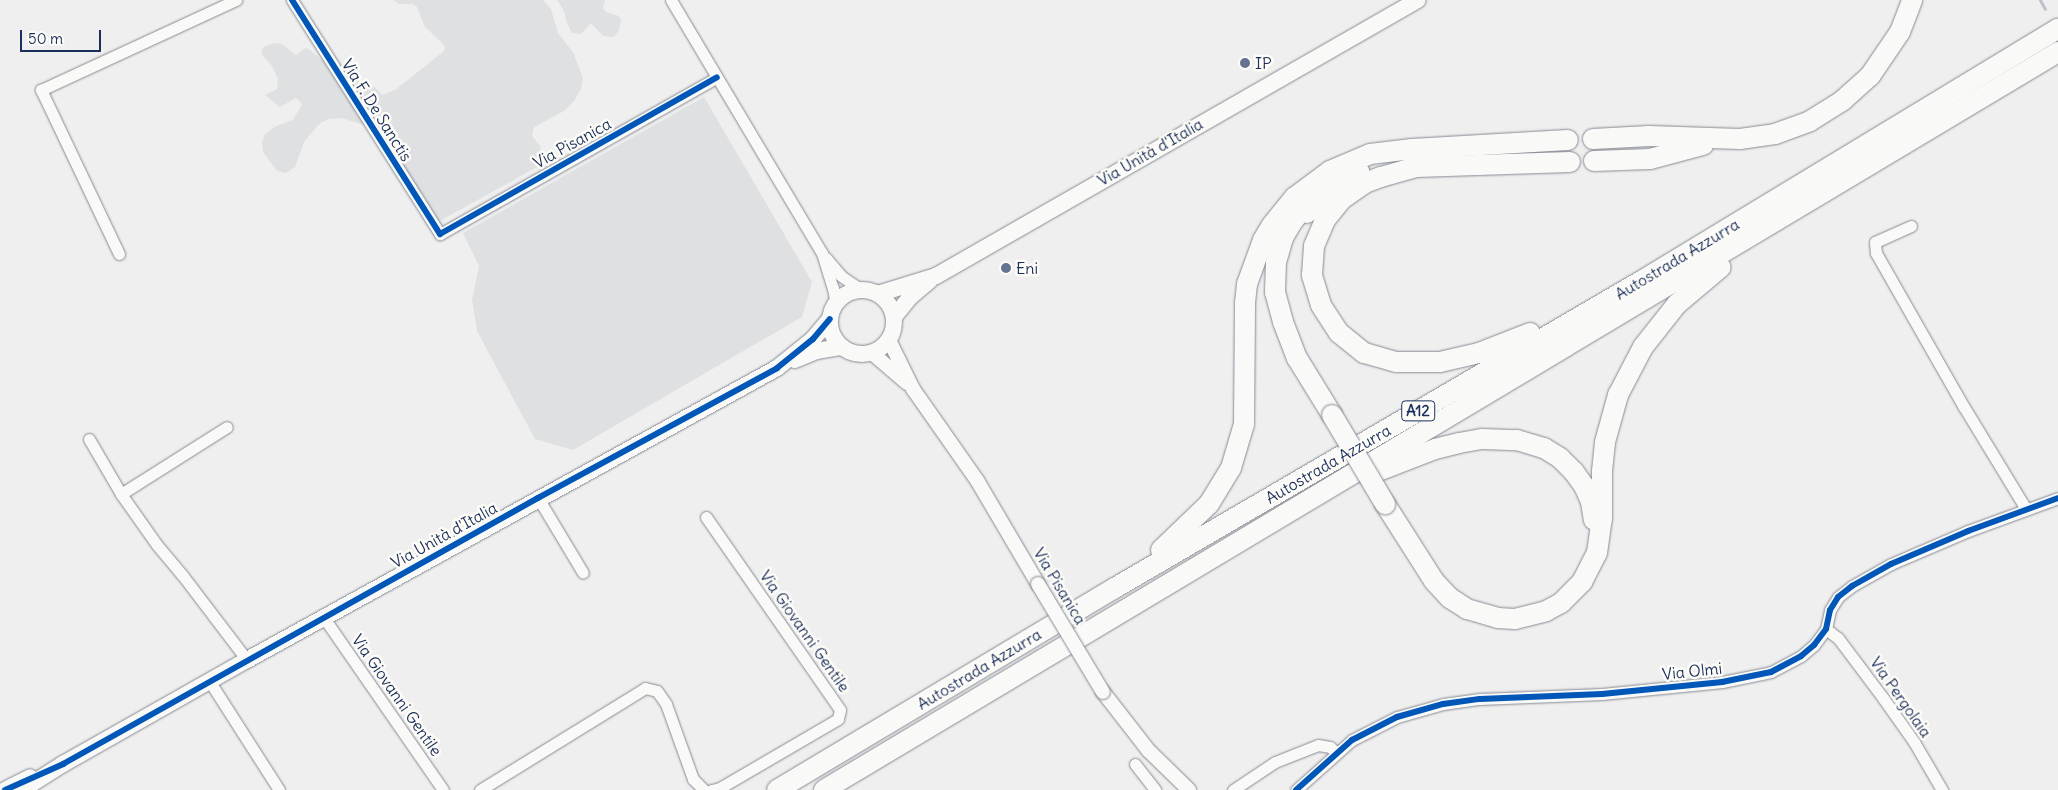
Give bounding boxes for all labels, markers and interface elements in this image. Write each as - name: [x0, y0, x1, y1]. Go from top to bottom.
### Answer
- scale bar: [22, 20, 104, 52]
- text: 50 m: [28, 29, 63, 48]
- place label: IP: [1255, 53, 1272, 73]
- street label: Via F. De Sanctis: [338, 55, 416, 165]
- marker: IP: [1239, 57, 1251, 69]
- street label: Via Pisanica: [530, 114, 614, 172]
- street label: Via Unità d'Italia: [1094, 114, 1206, 190]
- street label: Autostrada Azzurra: [1611, 214, 1743, 304]
- place label: Eni: [1016, 258, 1038, 278]
- marker: Eni: [1000, 262, 1012, 274]
- road number: A12: [1400, 398, 1436, 424]
- street label: Autostrada Azzurra: [1262, 420, 1394, 508]
- street label: Via Unità d'Italia: [388, 498, 500, 572]
- street label: Via Pisanica: [1030, 544, 1090, 628]
- street label: Via Giovanni Gentile: [756, 567, 854, 695]
- street label: Autostrada Azzurra: [913, 624, 1045, 714]
- street label: Via Giovanni Gentile: [348, 631, 446, 759]
- street label: Via Pergolaia: [1866, 653, 1936, 741]
- street label: Via Olmi: [1661, 658, 1723, 684]

